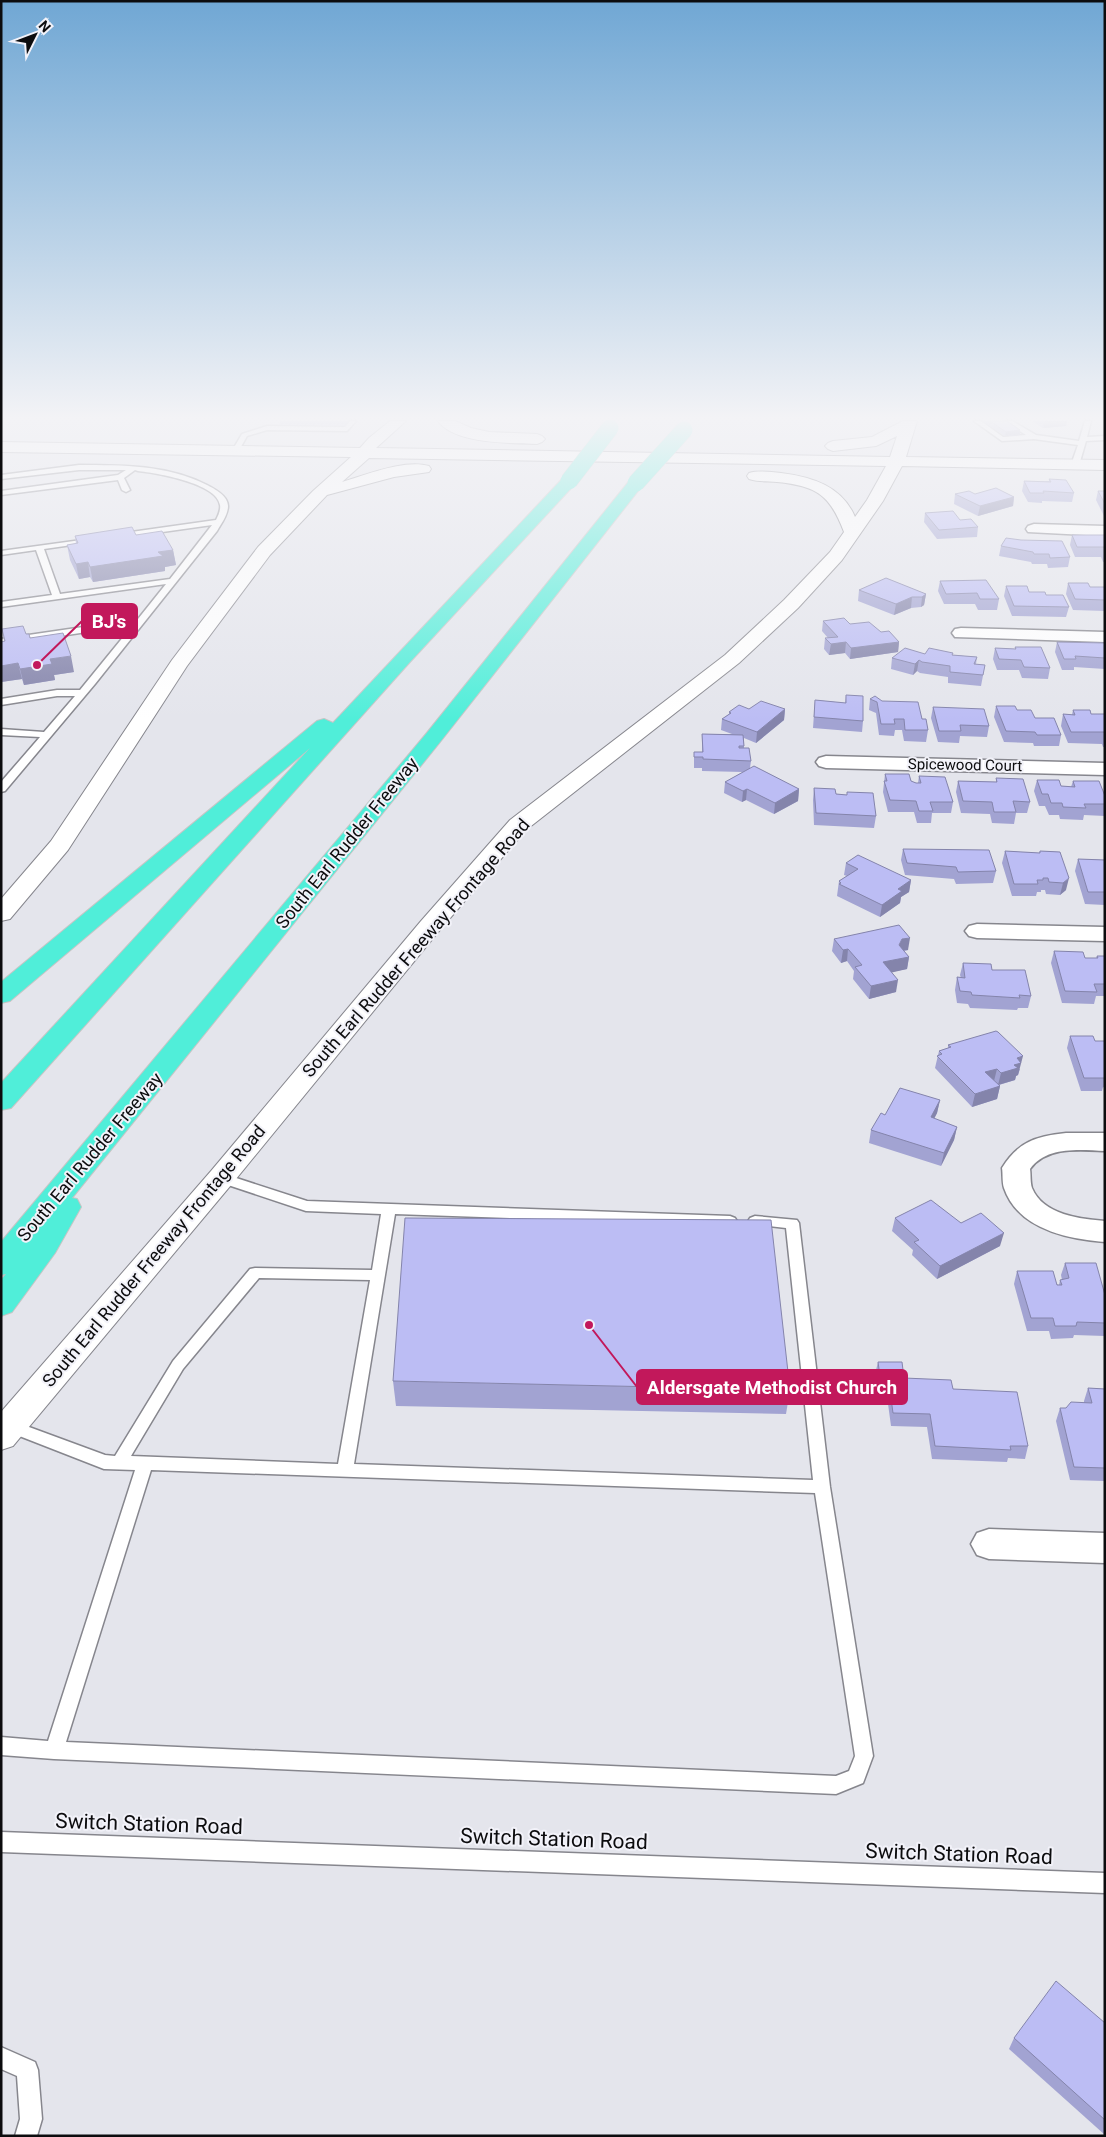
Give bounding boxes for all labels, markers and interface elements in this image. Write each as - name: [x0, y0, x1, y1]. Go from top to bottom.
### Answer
- north arrow: [10, 10, 60, 60]
- text: N: [35, 17, 54, 35]
- callout: BJ's: [82, 604, 137, 638]
- text: BJ's: [92, 610, 127, 633]
- street label: South Earl Rudder Freeway: [271, 753, 422, 932]
- street label: Spicewood Court: [908, 755, 1022, 775]
- street label: South Earl Rudder Freeway Frontage Road: [298, 814, 534, 1081]
- street label: South Earl Rudder Freeway: [13, 1068, 167, 1245]
- street label: South Earl Rudder Freeway Frontage Road: [38, 1120, 269, 1391]
- callout: Aldersgate Methodist Church: [637, 1370, 907, 1404]
- text: Aldersgate Methodist Church: [647, 1376, 897, 1399]
- street label: Switch Station Road: [55, 1809, 243, 1839]
- street label: Switch Station Road: [460, 1824, 648, 1854]
- street label: Switch Station Road: [865, 1839, 1053, 1869]

